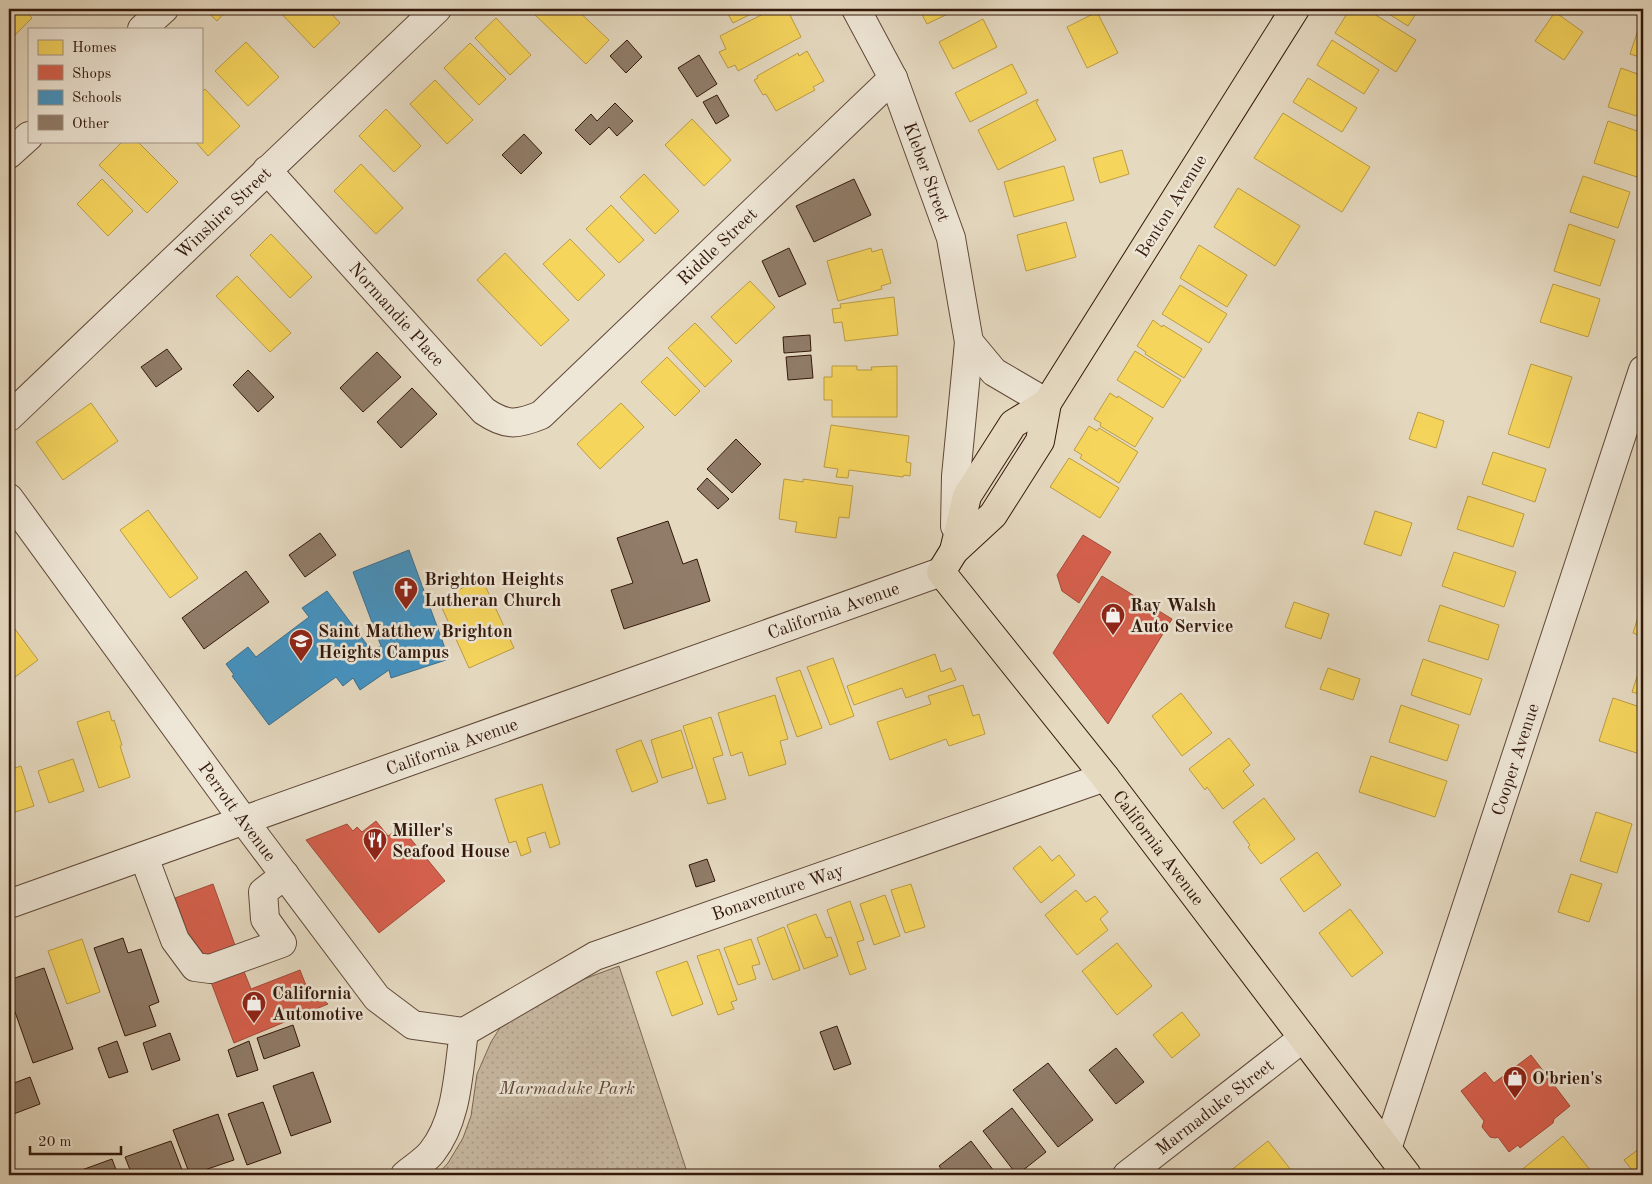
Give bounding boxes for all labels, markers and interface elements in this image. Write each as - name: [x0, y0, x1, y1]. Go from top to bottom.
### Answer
- legend: [28, 28, 202, 142]
- text: Homes: [72, 41, 117, 56]
- text: Shops: [72, 67, 111, 82]
- text: Schools: [72, 91, 121, 106]
- text: Other: [72, 117, 109, 132]
- street label: Kleber Street: [900, 120, 952, 224]
- street label: Benton Avenue: [1133, 152, 1211, 261]
- street label: Winshire Street: [173, 164, 275, 263]
- street label: Riddle Street: [675, 205, 761, 289]
- street label: Normandie Place: [345, 259, 447, 370]
- place label: Brighton Heights Lutheran Church: [424, 571, 564, 610]
- church icon: Brighton Heights Lutheran Church: [393, 576, 419, 610]
- street label: California Avenue: [765, 580, 902, 643]
- place label: Ray Walsh Auto Service: [1130, 597, 1233, 636]
- shop icon: Ray Walsh Auto Service: [1100, 602, 1126, 636]
- place label: Saint Matthew Brighton Heights Campus: [318, 623, 513, 662]
- school or university icon: Saint Matthew Brighton Heights Campus: [288, 628, 314, 662]
- street label: Cooper Avenue: [1489, 701, 1543, 818]
- street label: California Avenue: [384, 715, 520, 779]
- street label: Perrott Avenue: [194, 759, 279, 865]
- street label: California Avenue: [1109, 788, 1207, 909]
- place label: Miller's Seafood House: [392, 822, 510, 861]
- restaurant icon: Miller's Seafood House: [362, 827, 388, 861]
- street label: Bonaventure Way: [710, 861, 847, 924]
- place label: California Automotive: [272, 985, 363, 1024]
- shop icon: California Automotive: [241, 990, 267, 1024]
- street label: Marmaduke Street: [1153, 1056, 1278, 1159]
- shop icon: O'brien's: [1502, 1065, 1528, 1099]
- place label: O'brien's: [1532, 1070, 1603, 1088]
- park label: Marmaduke Park: [498, 1080, 635, 1098]
- scale bar: [30, 1124, 121, 1156]
- text: 20 m: [38, 1135, 72, 1150]

